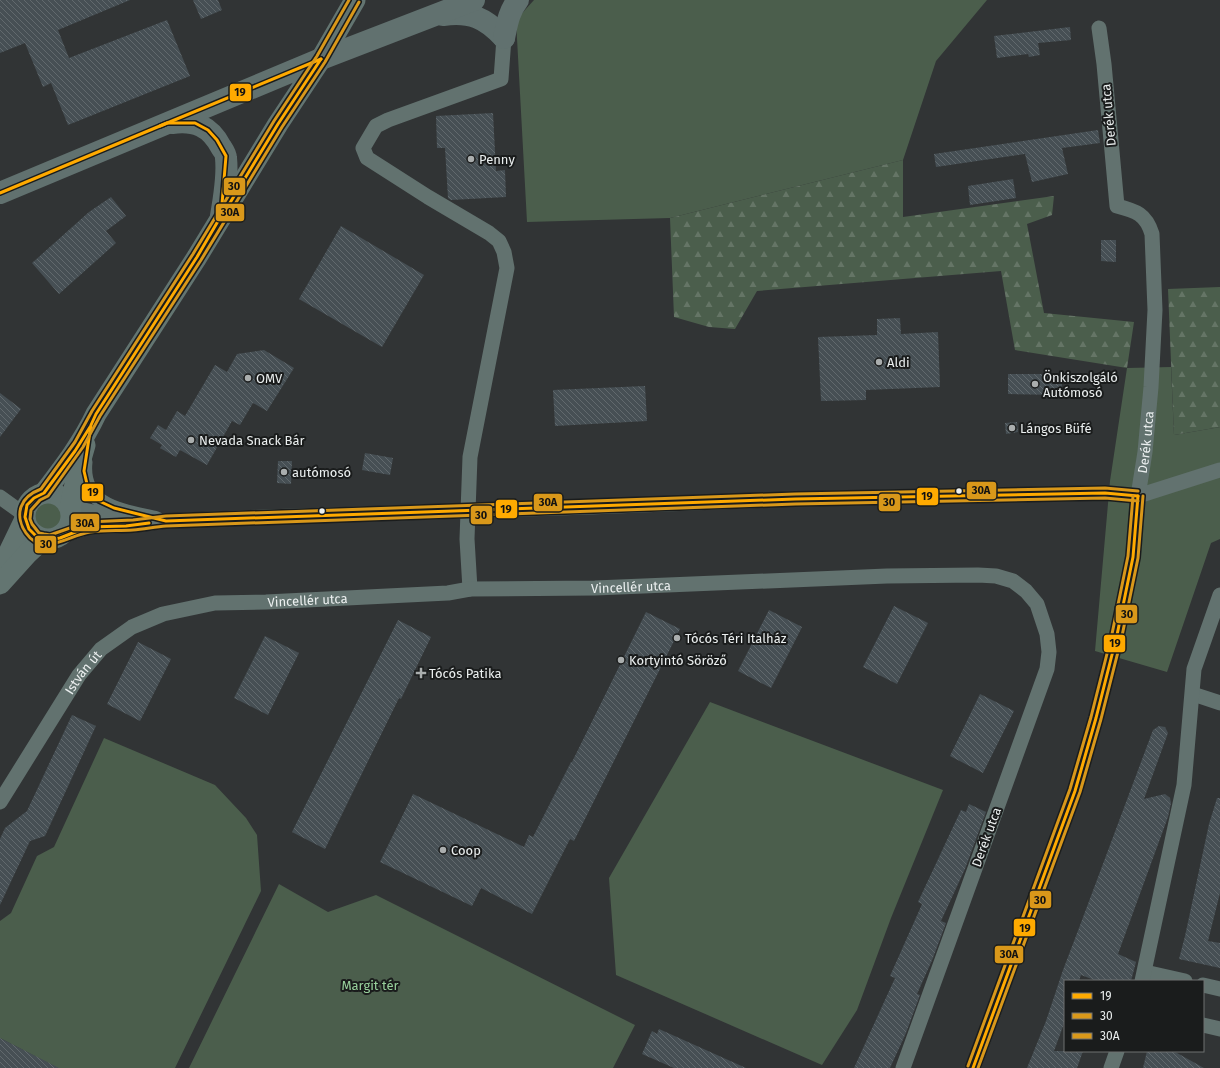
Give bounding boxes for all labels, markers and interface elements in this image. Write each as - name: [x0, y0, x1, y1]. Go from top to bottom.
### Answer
- line badge: 19: [229, 83, 252, 102]
- street label: Derék utca: [1098, 83, 1119, 147]
- text: 19: [234, 86, 246, 99]
- place label: Penny: [479, 152, 515, 167]
- marker: Penny: [466, 154, 476, 164]
- line badge: 30: [223, 177, 246, 196]
- text: 30: [227, 180, 241, 193]
- line badge: 30A: [215, 203, 245, 222]
- text: 30A: [220, 206, 240, 219]
- place label: Aldi: [887, 355, 910, 370]
- marker: Aldi: [874, 357, 884, 367]
- place label: Önkiszolgáló Autómosó: [1043, 369, 1118, 400]
- place label: OMV: [256, 371, 283, 386]
- marker: OMV: [243, 373, 253, 383]
- marker: Önkiszolgáló Autómosó: [1030, 379, 1040, 389]
- street label: Derék utca: [1135, 410, 1157, 474]
- place label: Lángos Büfé: [1020, 421, 1091, 436]
- marker: Lángos Büfé: [1007, 423, 1017, 433]
- place label: Nevada Snack Bár: [199, 433, 305, 448]
- marker: Nevada Snack Bár: [186, 435, 196, 445]
- place label: autómosó: [292, 465, 351, 480]
- marker: autómosó: [279, 467, 289, 477]
- line badge: 30A: [966, 481, 997, 500]
- line badge: 19: [81, 483, 104, 502]
- text: 30A: [971, 484, 991, 497]
- text: 19: [87, 486, 99, 499]
- unlabelled marker: [954, 486, 964, 496]
- line badge: 19: [916, 487, 939, 506]
- text: 19: [921, 490, 933, 503]
- line badge: 30A: [533, 493, 563, 512]
- line badge: 30: [878, 493, 901, 512]
- text: 30A: [538, 496, 558, 509]
- text: 30: [882, 496, 896, 509]
- line badge: 19: [495, 499, 518, 519]
- text: 19: [500, 503, 512, 516]
- line badge: 30: [470, 505, 493, 525]
- unlabelled marker: [317, 506, 327, 516]
- text: 30: [474, 509, 488, 522]
- line badge: 30A: [70, 513, 100, 532]
- text: 30A: [75, 517, 95, 530]
- line badge: 30: [34, 535, 57, 554]
- text: 30: [39, 538, 53, 551]
- street label: Vincellér utca: [591, 578, 671, 596]
- street label: Vincellér utca: [267, 591, 348, 610]
- line badge: 30: [1115, 604, 1138, 624]
- text: 30: [1120, 608, 1134, 621]
- place label: Tócós Téri Italház: [685, 631, 787, 646]
- marker: Tócós Téri Italház: [672, 633, 682, 643]
- line badge: 19: [1103, 634, 1126, 653]
- text: 19: [1109, 637, 1121, 650]
- street label: István út: [62, 647, 105, 697]
- place label: Kortyintó Söröző: [629, 653, 727, 668]
- marker: Kortyintó Söröző: [616, 655, 626, 665]
- place label: Tócós Patika: [429, 666, 501, 681]
- marker: Tócós Patika: [416, 668, 426, 678]
- street label: Derék utca: [969, 805, 1004, 869]
- place label: Coop: [451, 843, 481, 858]
- marker: Coop: [438, 845, 448, 855]
- line badge: 30: [1029, 890, 1052, 909]
- text: 30: [1033, 894, 1047, 907]
- line badge: 19: [1013, 918, 1036, 937]
- text: 19: [1019, 922, 1031, 935]
- line badge: 30A: [994, 945, 1024, 964]
- text: 30A: [999, 948, 1019, 961]
- park label: Margit tér: [341, 978, 399, 993]
- legend: [1064, 980, 1204, 1052]
- text: 19: [1100, 989, 1112, 1003]
- text: 30: [1100, 1009, 1113, 1023]
- text: 30A: [1100, 1029, 1120, 1043]

